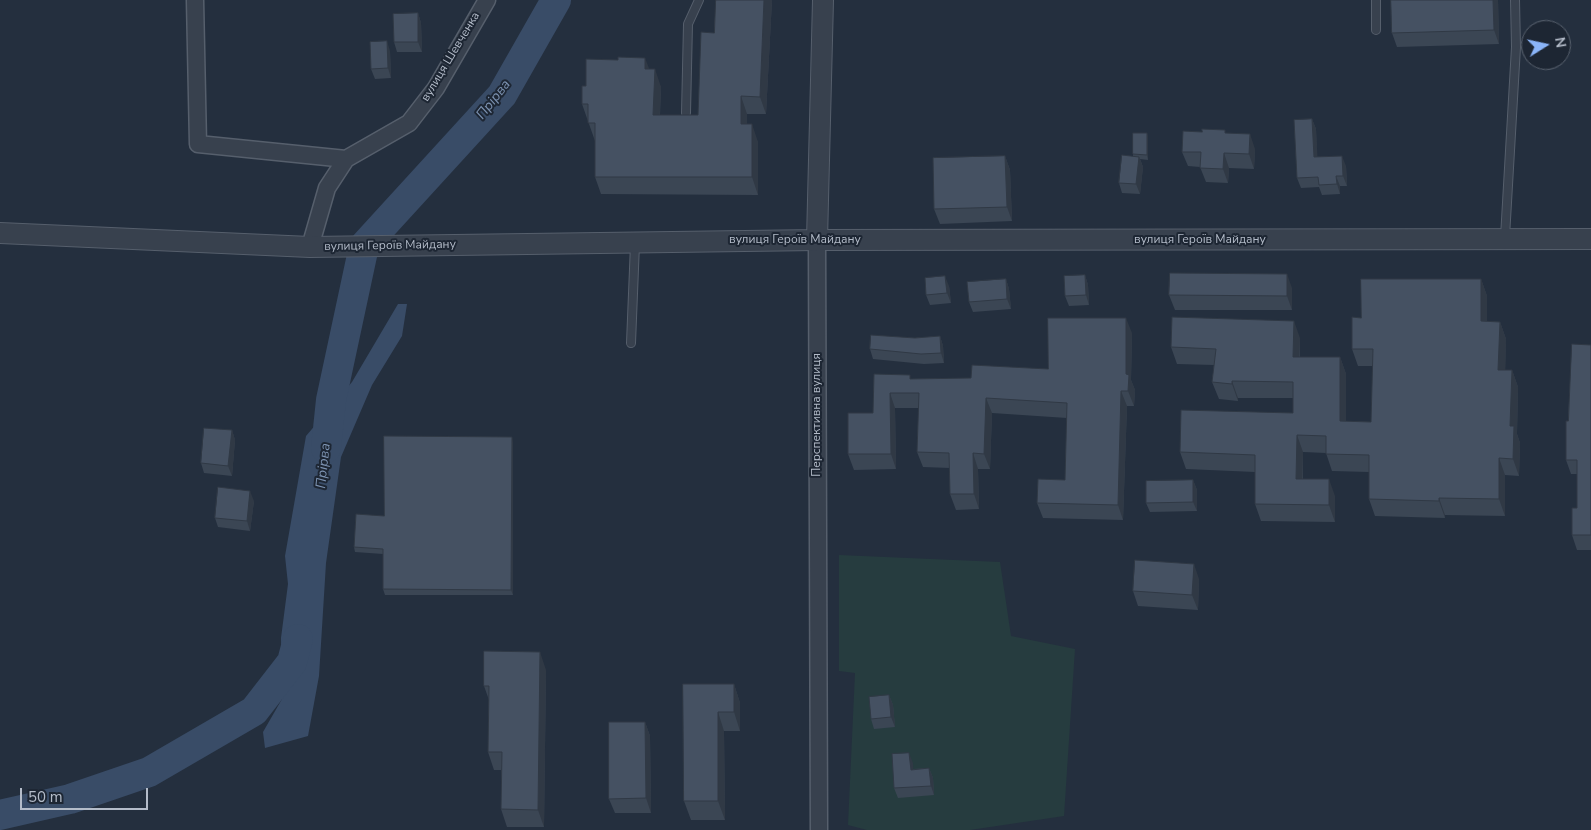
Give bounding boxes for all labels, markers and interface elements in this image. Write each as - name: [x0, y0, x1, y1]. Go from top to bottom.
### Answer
- street label: вулиця Шевченка: [419, 10, 483, 104]
- north arrow: [1521, 20, 1571, 70]
- text: N: [1550, 36, 1571, 49]
- water label: Прірва: [473, 77, 515, 123]
- street label: вулиця Героїв Майдану: [729, 233, 861, 247]
- street label: вулиця Героїв Майдану: [1134, 233, 1266, 247]
- street label: вулиця Героїв Майдану: [324, 238, 456, 254]
- street label: Перспективна вулиця: [810, 353, 824, 477]
- water label: Прірва: [313, 442, 335, 490]
- scale bar: [22, 778, 150, 810]
- text: 50 m: [28, 787, 63, 807]

